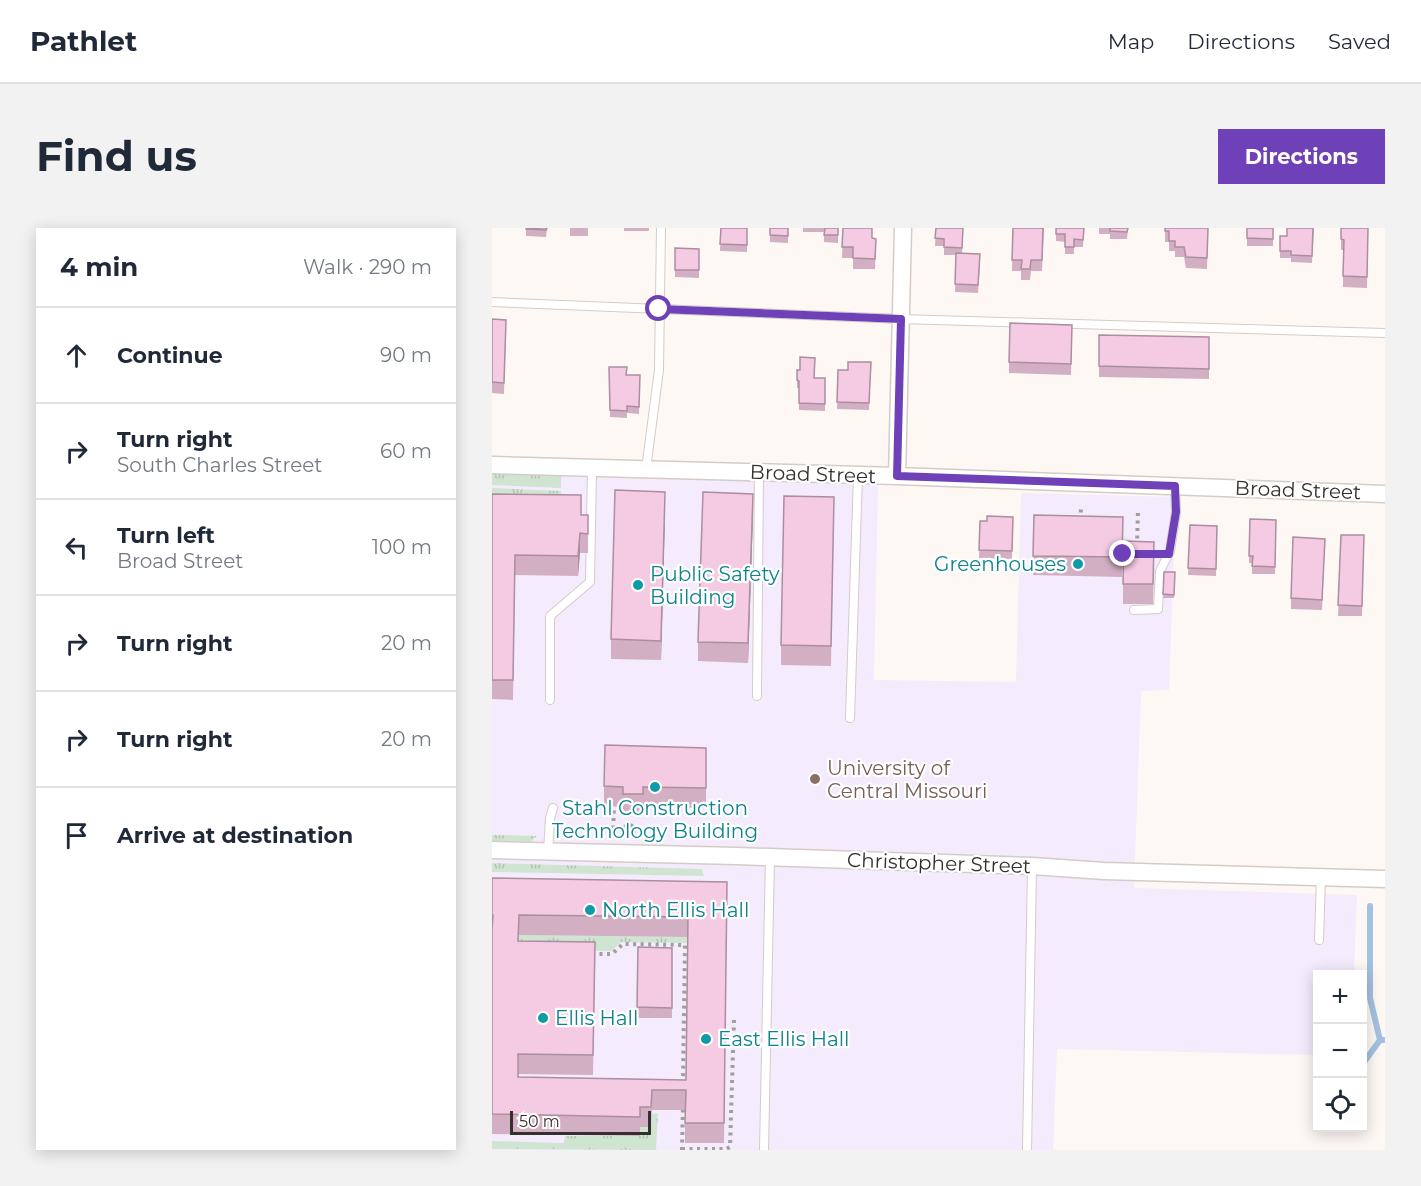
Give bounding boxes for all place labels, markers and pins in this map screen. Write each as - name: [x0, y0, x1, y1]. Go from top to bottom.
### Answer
- place label: Greenhouses: [934, 552, 1066, 576]
- marker: Greenhouses: [1071, 557, 1085, 571]
- place label: Public Safety Building: [650, 562, 780, 609]
- marker: Public Safety Building: [631, 578, 645, 592]
- place label: University of Central Missouri: [827, 756, 987, 803]
- marker: University of Central Missouri: [808, 772, 822, 786]
- marker: Stahl Construction Technology Building: [648, 780, 662, 794]
- place label: Stahl Construction Technology Building: [552, 796, 758, 843]
- place label: North Ellis Hall: [602, 898, 749, 922]
- marker: North Ellis Hall: [583, 903, 597, 917]
- place label: Ellis Hall: [555, 1006, 638, 1030]
- marker: Ellis Hall: [536, 1011, 550, 1025]
- place label: East Ellis Hall: [718, 1027, 850, 1051]
- marker: East Ellis Hall: [699, 1032, 713, 1046]

